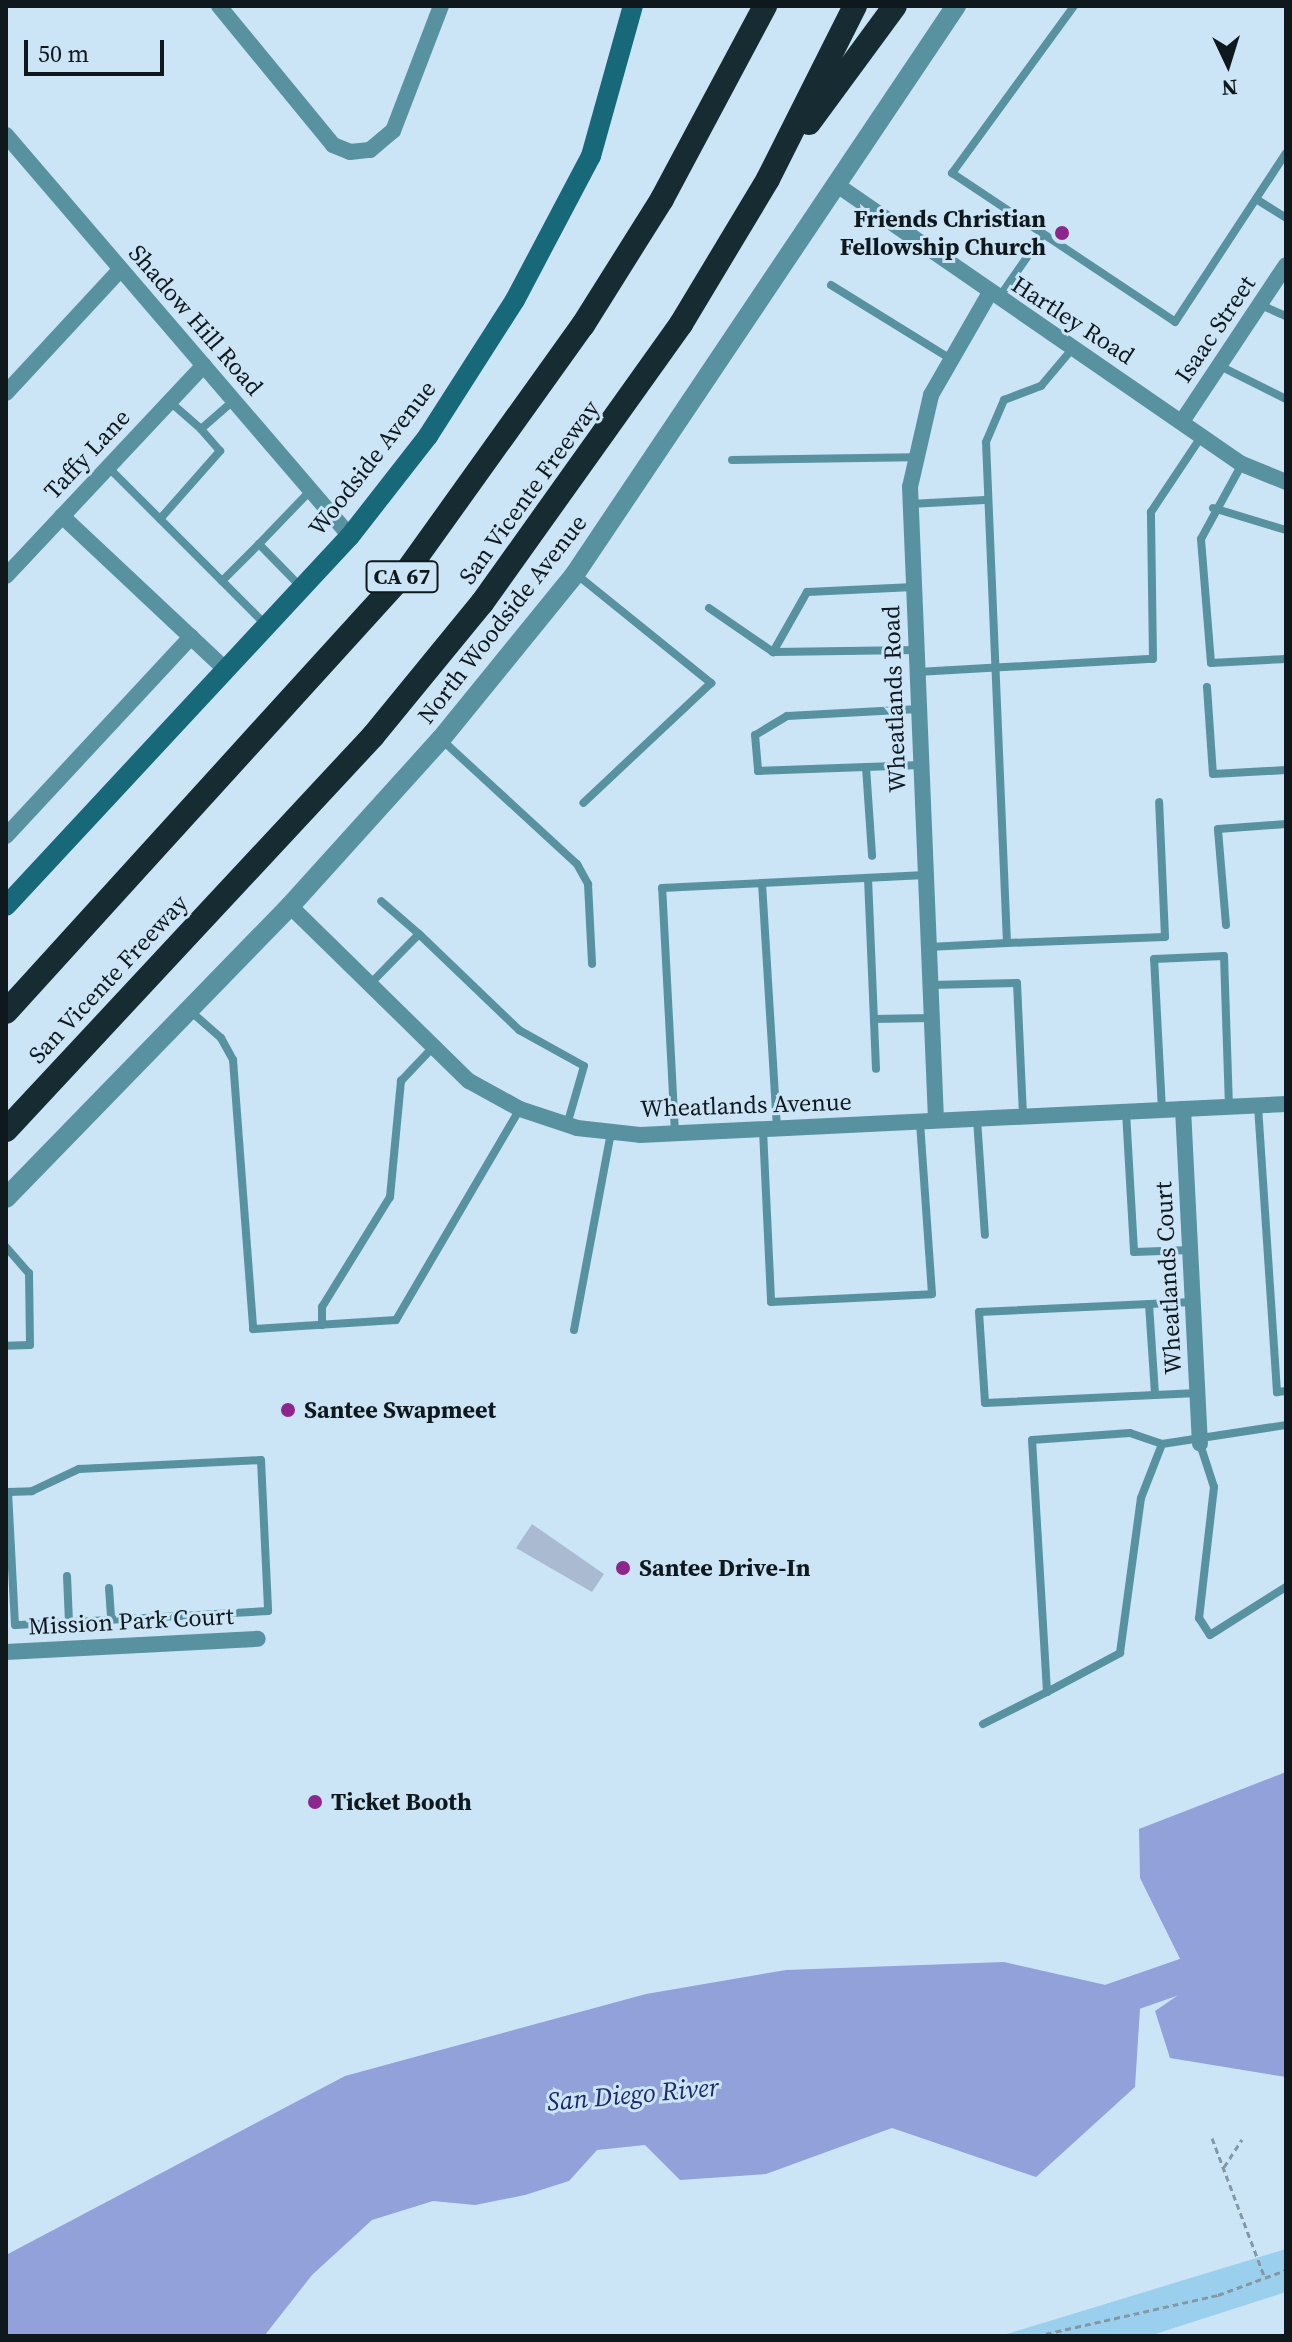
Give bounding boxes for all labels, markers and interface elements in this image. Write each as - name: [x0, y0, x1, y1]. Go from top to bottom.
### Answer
- scale bar: [28, 24, 168, 74]
- north arrow: [1188, 24, 1268, 104]
- text: 50 m: [38, 37, 89, 70]
- text: N: [1221, 72, 1239, 103]
- place label: Friends Christian Fellowship Church: [840, 205, 1046, 261]
- marker: Friends Christian Fellowship Church: [1053, 224, 1071, 242]
- street label: Shadow Hill Road: [123, 239, 269, 401]
- street label: Hartley Road: [1006, 270, 1140, 370]
- street label: Isaac Street: [1169, 270, 1261, 388]
- street label: Woodside Avenue: [302, 375, 442, 541]
- street label: San Vicente Freeway: [452, 394, 606, 590]
- street label: Taffy Lane: [38, 403, 136, 505]
- street label: North Woodside Avenue: [411, 508, 593, 730]
- road number: CA 67: [364, 559, 440, 595]
- street label: Wheatlands Road: [876, 605, 912, 793]
- street label: San Vicente Freeway: [22, 888, 194, 1070]
- street label: Wheatlands Avenue: [640, 1087, 852, 1123]
- street label: Wheatlands Court: [1149, 1181, 1187, 1375]
- place label: Santee Swapmeet: [304, 1396, 496, 1424]
- marker: Santee Swapmeet: [279, 1401, 297, 1419]
- place label: Santee Drive-In: [639, 1554, 810, 1582]
- marker: Santee Drive-In: [614, 1559, 632, 1577]
- street label: Mission Park Court: [28, 1601, 234, 1641]
- place label: Ticket Booth: [331, 1788, 472, 1816]
- marker: Ticket Booth: [306, 1793, 324, 1811]
- water label: San Diego River: [546, 2072, 720, 2118]

